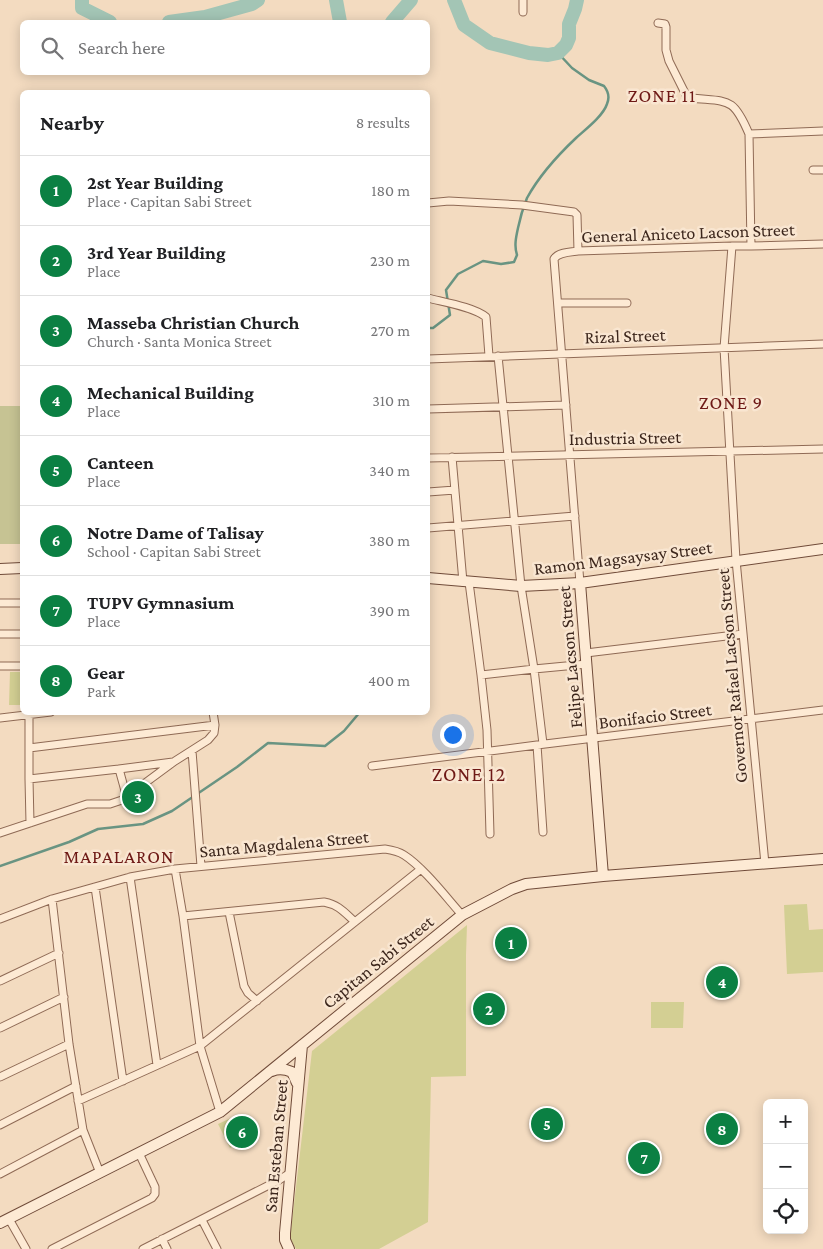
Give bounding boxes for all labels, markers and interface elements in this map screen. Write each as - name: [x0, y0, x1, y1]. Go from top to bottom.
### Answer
- search box: [20, 20, 430, 75]
- icon: search: [38, 34, 66, 62]
- text: Search here: [78, 37, 165, 58]
- district label: ZONE 11: [628, 85, 696, 106]
- text: Nearby: [40, 111, 104, 135]
- text: 8 results: [356, 114, 410, 131]
- text: 2st Year Building: [87, 172, 223, 193]
- text: 1: [53, 182, 59, 199]
- text: 180 m: [371, 182, 410, 199]
- text: Place · Capitan Sabi Street: [87, 193, 251, 210]
- street label: General Aniceto Lacson Street: [581, 219, 796, 247]
- text: 3rd Year Building: [87, 242, 226, 263]
- text: 2: [52, 252, 60, 269]
- text: 230 m: [370, 252, 410, 269]
- text: Place: [87, 263, 120, 280]
- text: Masseba Christian Church: [87, 312, 299, 333]
- text: 3: [52, 322, 60, 339]
- text: 270 m: [371, 322, 410, 339]
- street label: Rizal Street: [584, 325, 667, 347]
- text: Church · Santa Monica Street: [87, 333, 272, 350]
- text: Mechanical Building: [87, 382, 254, 403]
- text: 4: [52, 392, 60, 409]
- text: 310 m: [372, 392, 410, 409]
- district label: ZONE 9: [699, 392, 763, 413]
- text: Place: [87, 403, 120, 420]
- street label: Industria Street: [569, 427, 682, 449]
- text: Canteen: [87, 452, 154, 473]
- text: 5: [52, 462, 60, 479]
- text: 340 m: [369, 462, 410, 479]
- text: Place: [87, 473, 120, 490]
- text: Notre Dame of Talisay: [87, 522, 264, 543]
- text: 6: [52, 532, 60, 549]
- text: 380 m: [369, 532, 410, 549]
- street label: Ramon Magsaysay Street: [533, 537, 714, 579]
- text: School · Capitan Sabi Street: [87, 543, 261, 560]
- street label: Governor Rafael Lacson Street: [713, 567, 751, 784]
- street label: Felipe Lacson Street: [554, 584, 586, 729]
- text: TUPV Gymnasium: [87, 592, 234, 613]
- text: 7: [52, 602, 60, 619]
- text: 390 m: [369, 602, 410, 619]
- text: Place: [87, 613, 120, 630]
- text: Gear: [87, 662, 125, 683]
- text: 8: [51, 672, 61, 689]
- text: 400 m: [368, 672, 410, 689]
- text: Park: [87, 683, 115, 700]
- street label: Bonifacio Street: [597, 699, 714, 733]
- your location: [440, 722, 466, 748]
- district label: ZONE 12: [432, 763, 506, 785]
- pin: 3: [122, 778, 154, 816]
- street label: Santa Magdalena Street: [199, 827, 371, 861]
- district label: MAPALARON: [63, 846, 175, 867]
- street label: Capitan Sabi Street: [319, 911, 438, 1013]
- pin: 1: [495, 924, 527, 962]
- pin: 4: [706, 963, 738, 1001]
- pin: 2: [473, 990, 505, 1028]
- street label: San Esteban Street: [260, 1078, 292, 1213]
- map controls: [763, 1099, 808, 1234]
- button: +: [763, 1099, 808, 1144]
- pin: 5: [531, 1105, 563, 1143]
- pin: 8: [706, 1110, 738, 1148]
- pin: 6: [226, 1113, 258, 1151]
- pin: 7: [628, 1139, 660, 1177]
- button: −: [763, 1144, 808, 1189]
- button: locate: [763, 1189, 808, 1234]

